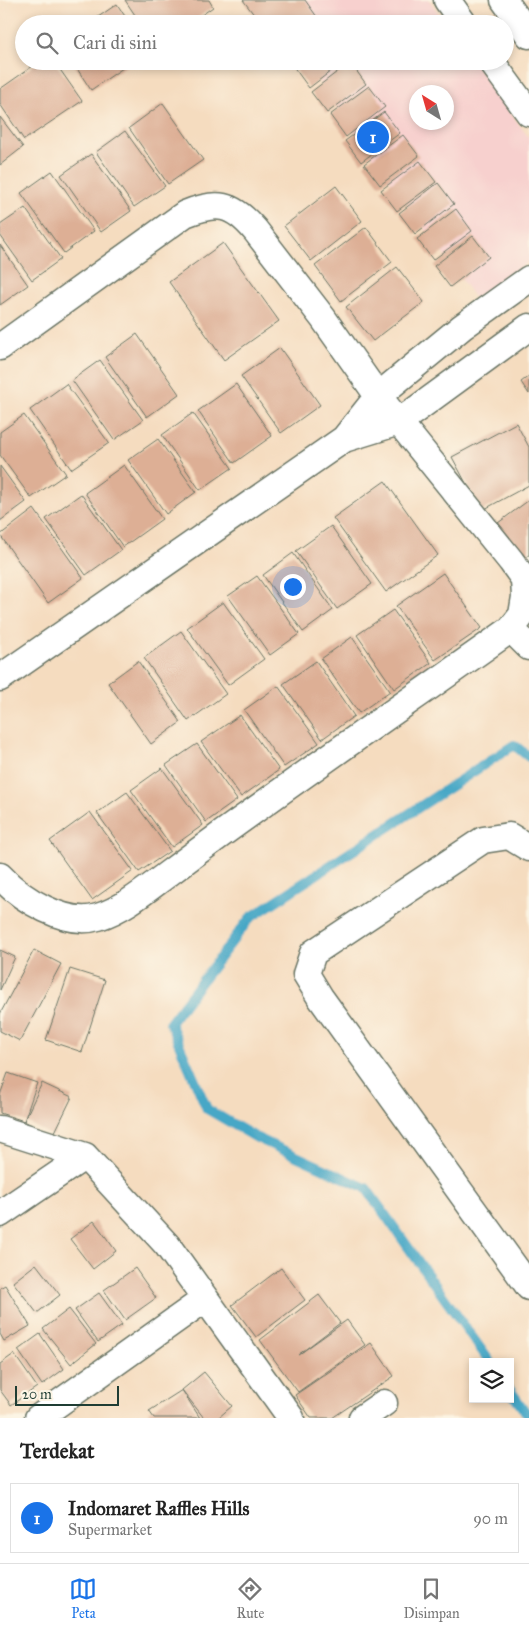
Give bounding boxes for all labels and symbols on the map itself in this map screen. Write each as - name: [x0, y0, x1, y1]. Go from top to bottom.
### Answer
- north arrow: [409, 85, 454, 130]
- pin: 1: [357, 118, 389, 156]
- your location: [280, 574, 306, 600]
- scale bar: [15, 1383, 119, 1406]

